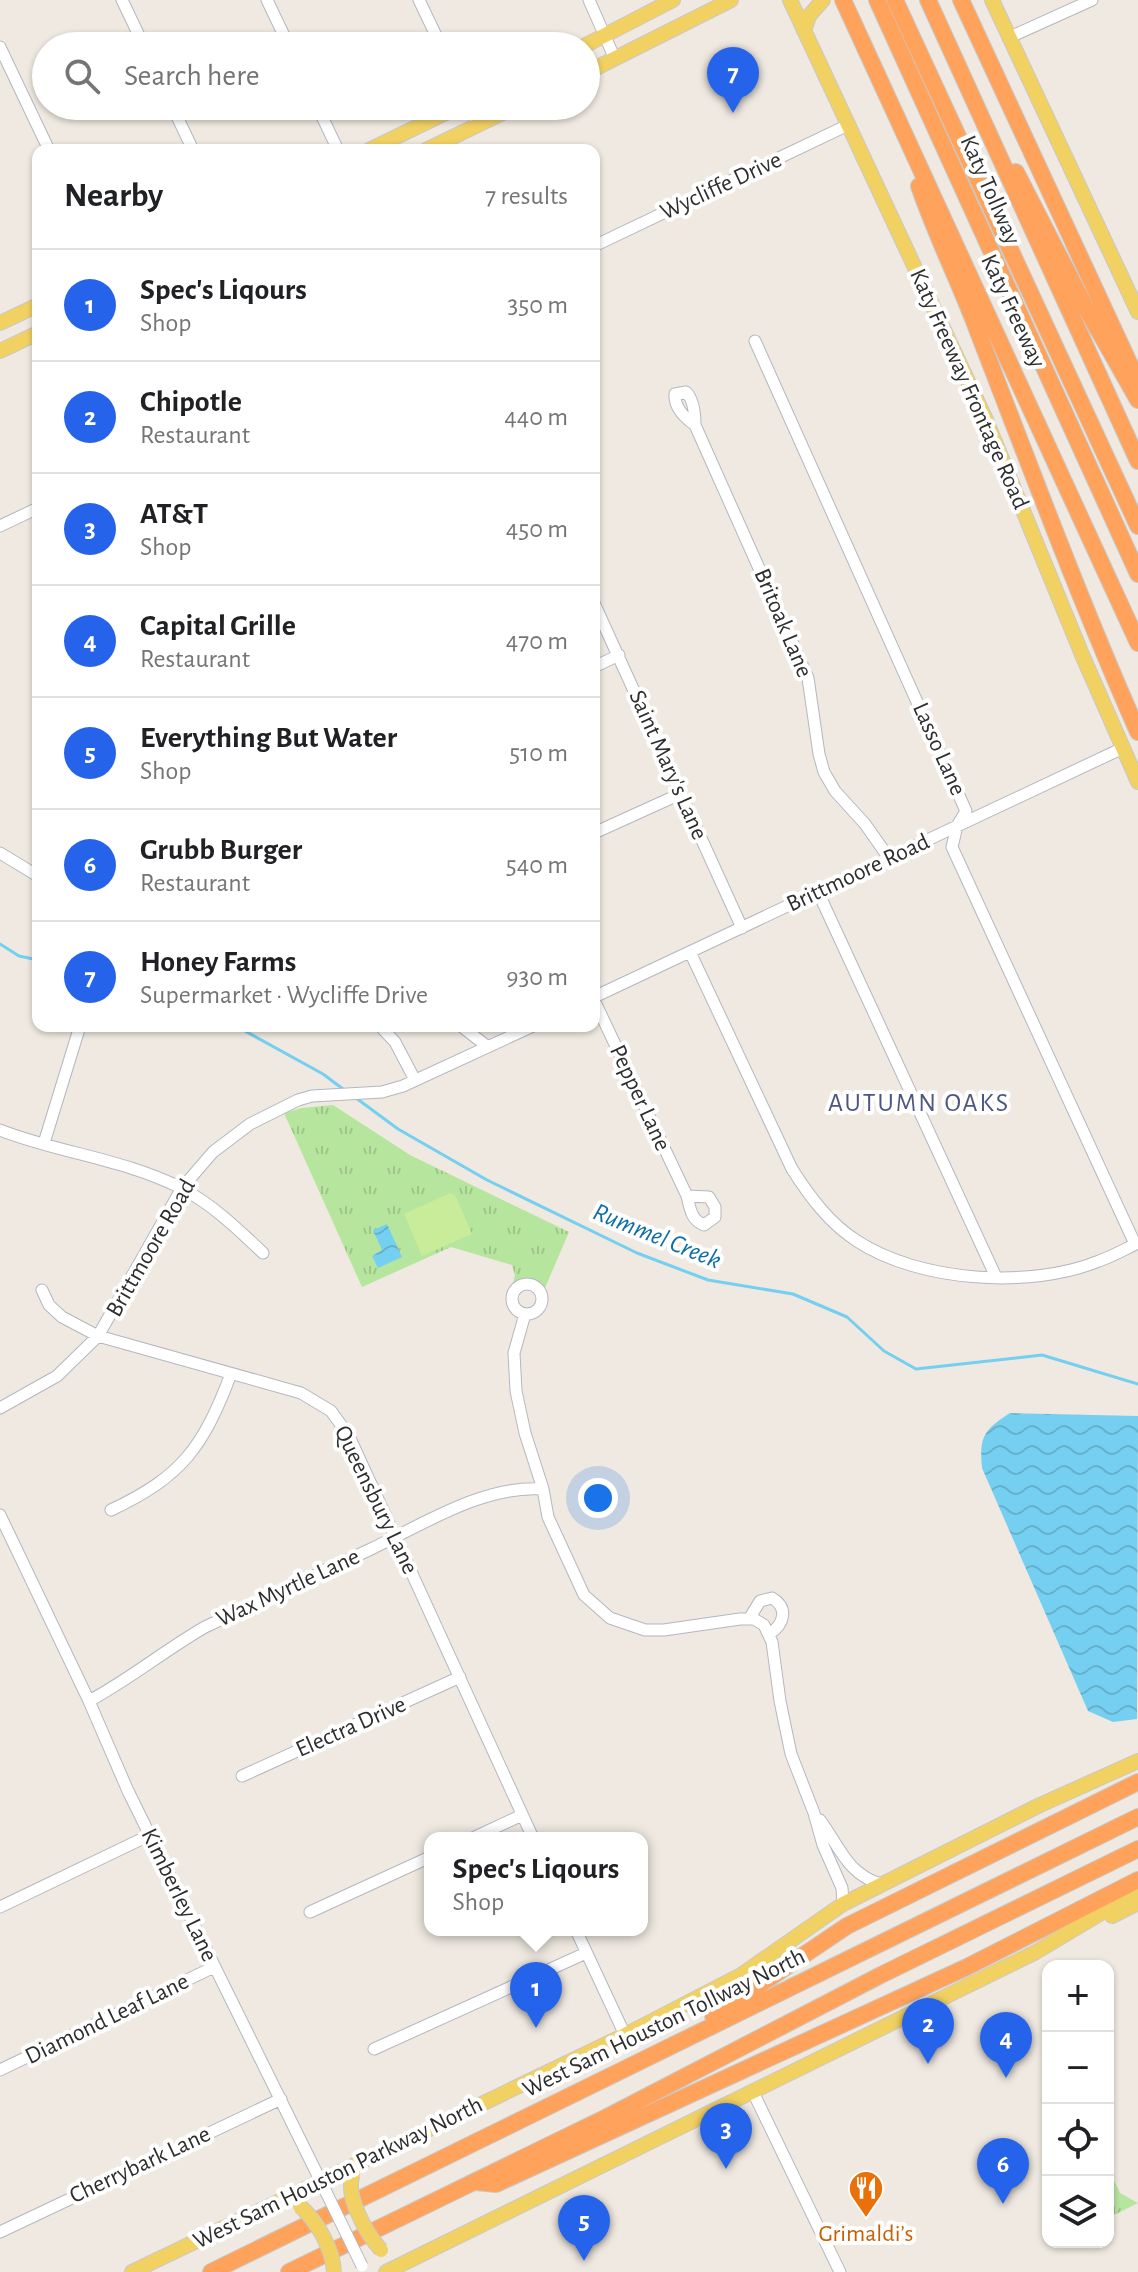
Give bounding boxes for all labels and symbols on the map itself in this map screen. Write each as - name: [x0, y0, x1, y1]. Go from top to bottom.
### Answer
- pin: 7: [707, 47, 759, 113]
- street label: Katy Tollway: [955, 132, 1025, 248]
- street label: Wycliffe Drive: [657, 147, 785, 225]
- street label: Katy Freeway: [976, 251, 1050, 371]
- street label: Katy Freeway Frontage Road: [905, 265, 1033, 513]
- street label: Britoak Lane: [749, 565, 817, 681]
- street label: Saint Mary's Lane: [624, 687, 712, 843]
- street label: Lasso Lane: [908, 699, 970, 799]
- street label: Brittmoore Road: [783, 829, 933, 917]
- street label: Pepper Lane: [605, 1041, 675, 1155]
- district label: AUTUMN OAKS: [828, 1090, 1010, 1116]
- street label: Brittmoore Road: [102, 1175, 200, 1321]
- water label: Rummel Creek: [589, 1199, 725, 1273]
- street label: Queensbury Lane: [330, 1422, 422, 1578]
- your location: [578, 1478, 618, 1518]
- street label: Wax Myrtle Lane: [213, 1544, 363, 1632]
- street label: Electra Drive: [292, 1692, 410, 1762]
- street label: Kimberley Lane: [136, 1825, 222, 1965]
- street label: West Sam Houston Tollway North: [519, 1944, 809, 2102]
- pin: 1: [510, 1962, 562, 2028]
- street label: Diamond Leaf Lane: [21, 1969, 193, 2069]
- pin: 2: [902, 1998, 954, 2064]
- pin: 4: [980, 2012, 1032, 2078]
- street label: West Sam Houston Parkway North: [190, 2092, 486, 2254]
- pin: 3: [700, 2103, 752, 2169]
- street label: Cherrybark Lane: [66, 2122, 214, 2208]
- pin: 6: [977, 2138, 1029, 2204]
- restaurant icon: Grimaldi’s: [847, 2169, 885, 2219]
- pin: 5: [558, 2195, 610, 2261]
- place label: Grimaldi’s: [819, 2222, 913, 2246]

